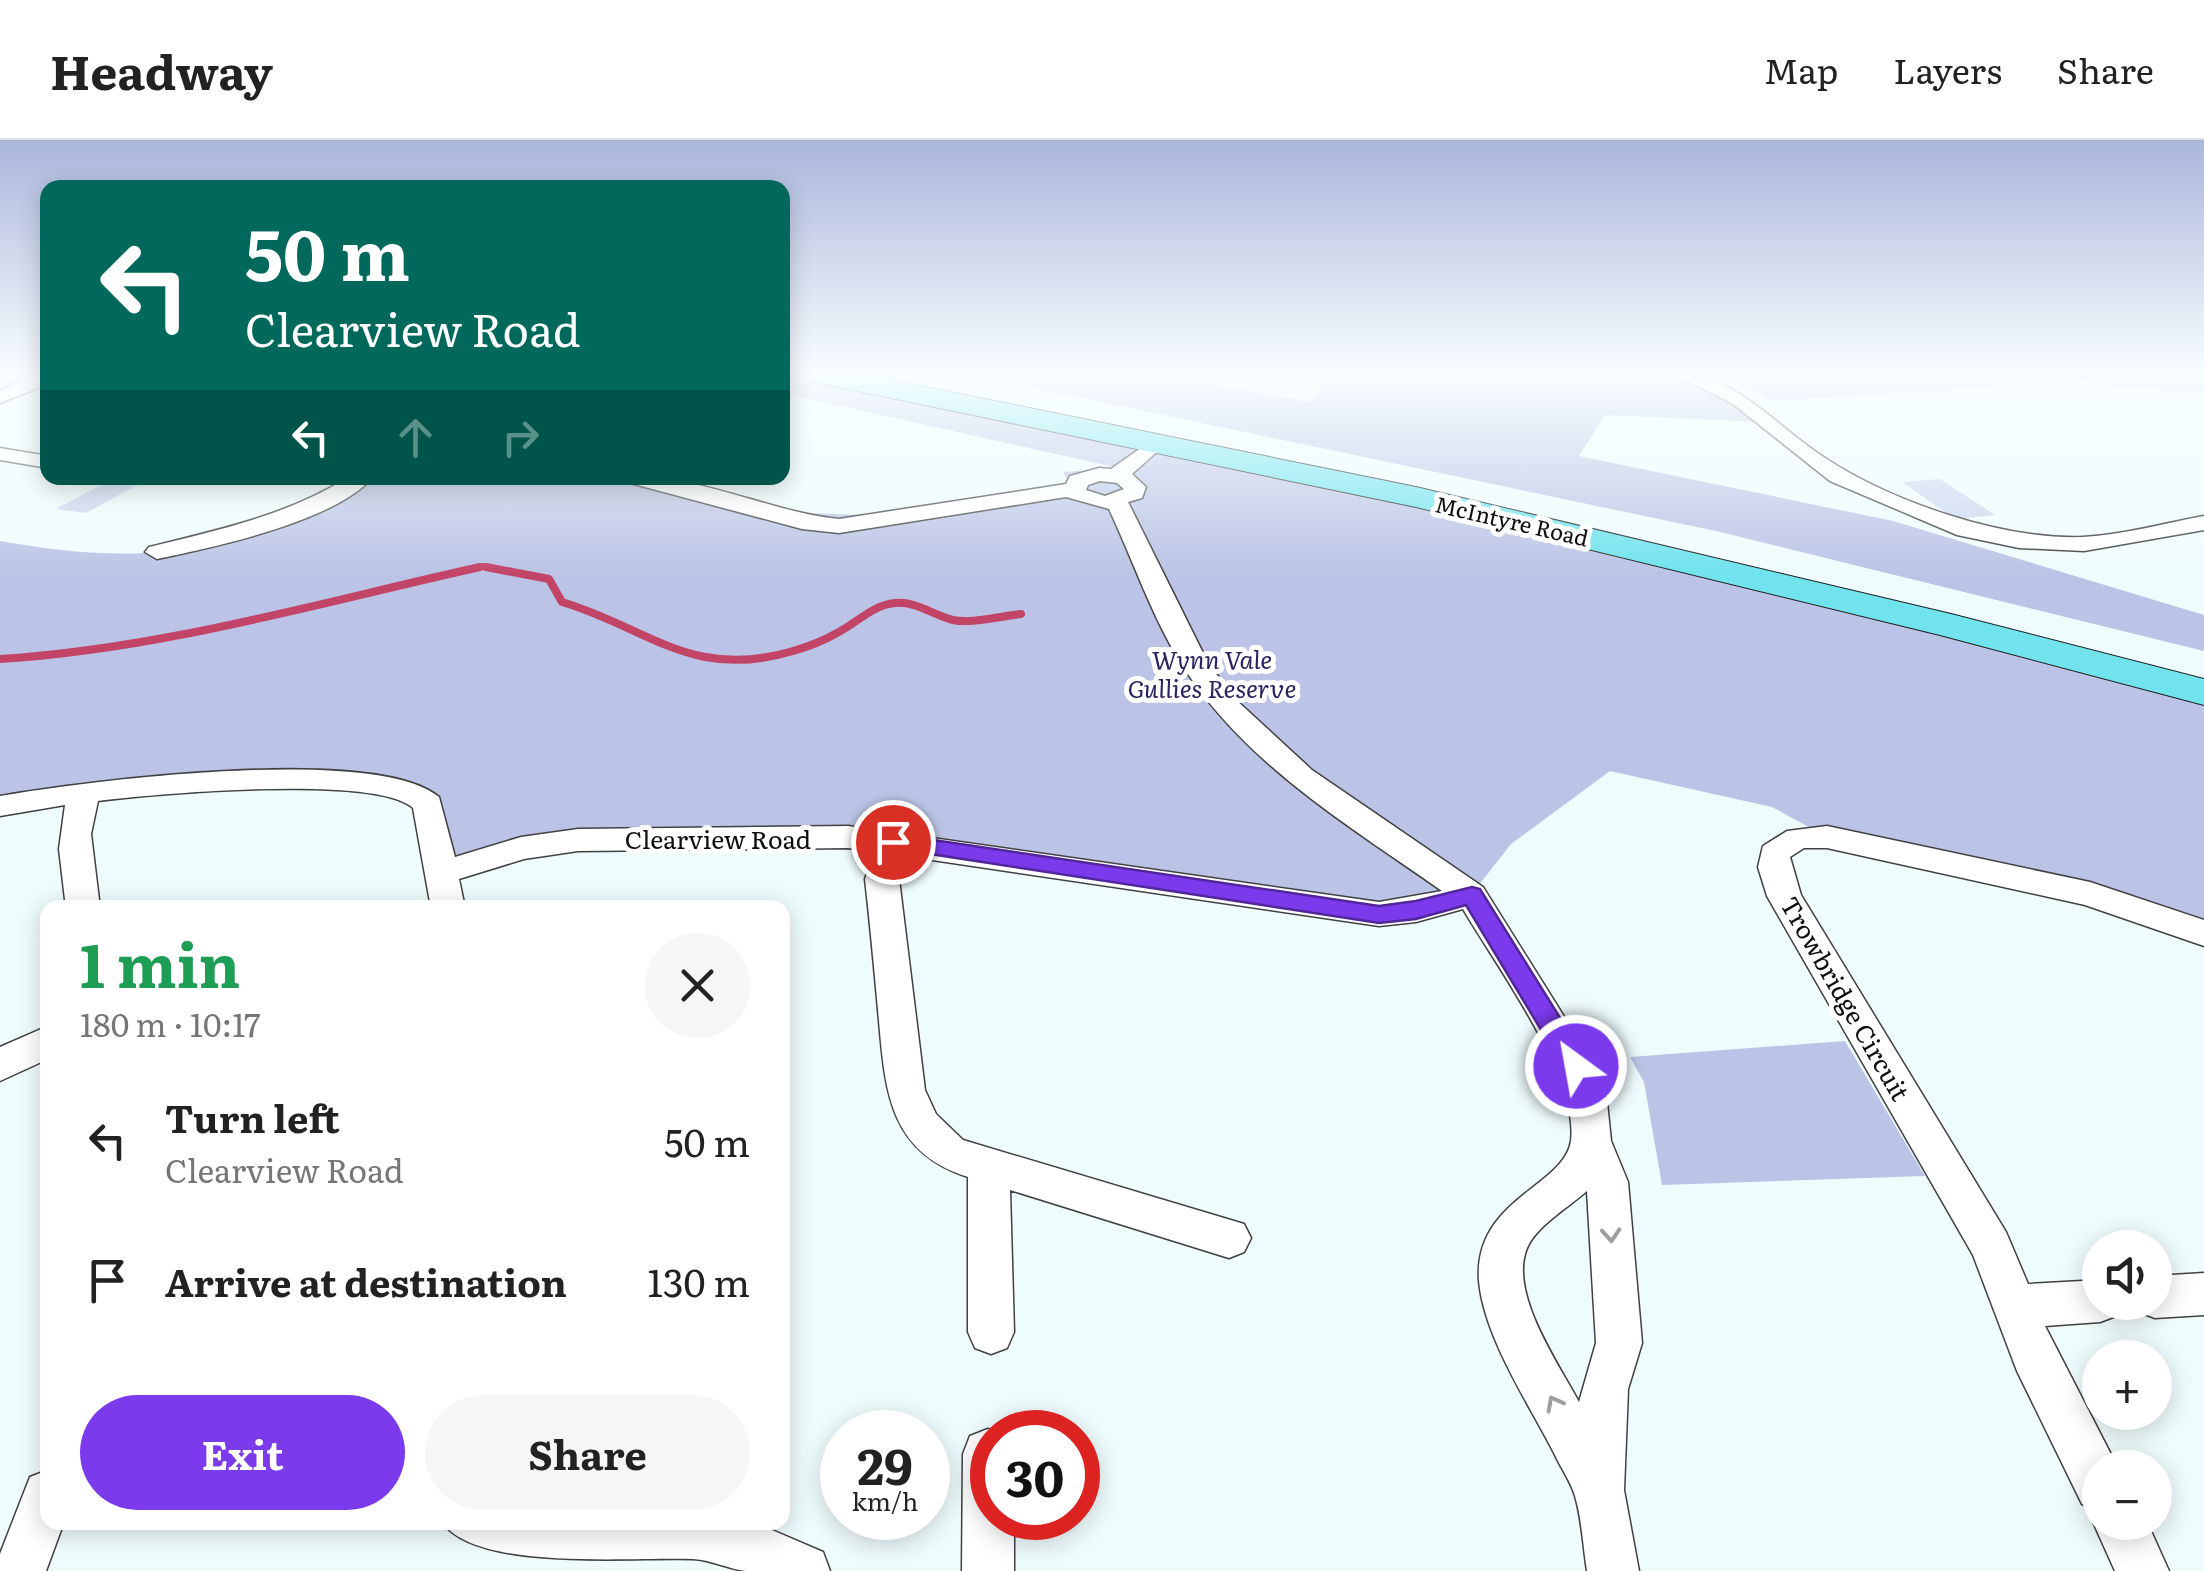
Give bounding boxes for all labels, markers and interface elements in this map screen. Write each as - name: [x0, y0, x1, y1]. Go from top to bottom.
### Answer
- text: Headway: [50, 34, 273, 105]
- text: Map: [1764, 43, 1838, 95]
- text: Layers: [1893, 43, 2002, 95]
- text: Share: [2057, 43, 2154, 95]
- text: 50 m: [245, 199, 410, 303]
- icon: left: [80, 220, 210, 350]
- text: Clearview Road: [245, 294, 580, 361]
- icon: left: [283, 410, 338, 465]
- icon: ahead: [388, 410, 443, 465]
- icon: right: [493, 410, 548, 465]
- street label: McIntyre Road: [1432, 486, 1592, 554]
- park label: Wynn Vale Gullies Reserve: [1128, 640, 1296, 706]
- pin: [851, 800, 936, 885]
- icon: arrive: [866, 815, 921, 870]
- street label: Clearview Road: [625, 820, 811, 857]
- street label: Trowbridge Circuit: [1772, 889, 1920, 1107]
- text: 1 min: [80, 917, 240, 1006]
- button: close: [645, 933, 750, 1038]
- text: 180 m · 10:17: [80, 999, 261, 1047]
- position arrow: [1524, 1014, 1628, 1118]
- text: Turn left: [165, 1088, 340, 1145]
- text: 50 m: [664, 1112, 750, 1169]
- icon: left: [80, 1113, 135, 1168]
- text: Clearview Road: [165, 1145, 404, 1193]
- one-way arrow: [1600, 1228, 1621, 1244]
- map controls: [2082, 1230, 2172, 1540]
- button: sound: [2082, 1230, 2172, 1320]
- text: Arrive at destination: [165, 1252, 567, 1309]
- text: 130 m: [648, 1252, 750, 1309]
- icon: arrive: [80, 1253, 135, 1308]
- button: +: [2082, 1340, 2172, 1430]
- button: Exit: [80, 1395, 405, 1510]
- button: Share: [425, 1395, 750, 1510]
- one-way arrow: [1547, 1396, 1566, 1414]
- speed limit sign: 30: [970, 1410, 1100, 1540]
- text: 29: [857, 1426, 913, 1500]
- button: −: [2082, 1450, 2172, 1540]
- text: km/h: [852, 1482, 918, 1519]

